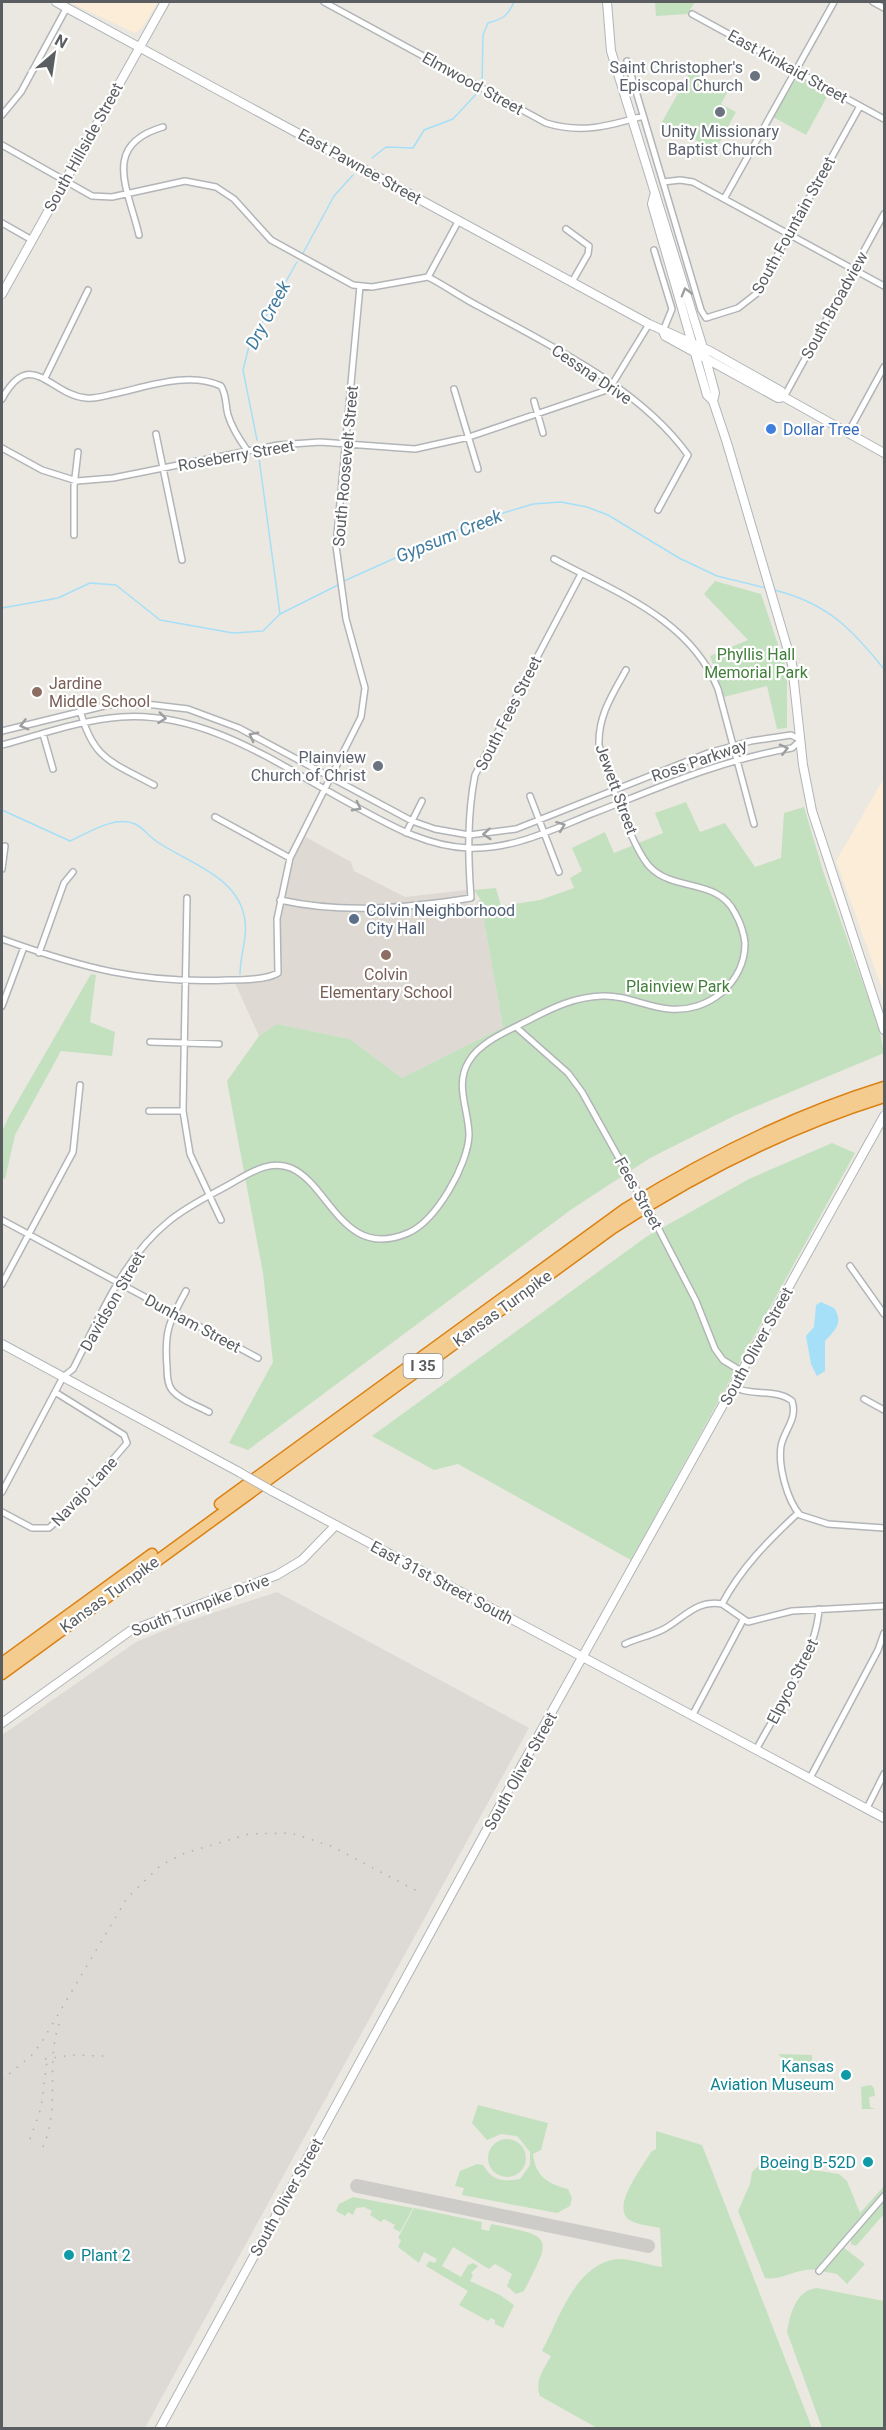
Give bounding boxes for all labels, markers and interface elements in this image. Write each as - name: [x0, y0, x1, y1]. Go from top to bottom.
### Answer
- north arrow: [24, 24, 84, 84]
- street label: East Kinkaid Street: [725, 26, 851, 107]
- text: N: [51, 30, 71, 52]
- street label: Elmwood Street: [419, 48, 527, 119]
- place label: Saint Christopher's Episcopal Church: [610, 58, 743, 95]
- marker: Saint Christopher's Episcopal Church: [748, 69, 762, 83]
- street label: South Hillside Street: [40, 79, 127, 215]
- marker: Unity Missionary Baptist Church: [713, 105, 727, 119]
- place label: Unity Missionary Baptist Church: [661, 122, 779, 159]
- street label: East Pawnee Street: [295, 125, 425, 208]
- street label: South Fountain Street: [748, 153, 839, 297]
- street label: South Broadview: [797, 248, 872, 362]
- water label: Dry Creek: [241, 276, 295, 353]
- one-way arrow: [681, 287, 693, 298]
- street label: Cessna Drive: [548, 341, 636, 408]
- street label: South Roosevelt Street: [329, 385, 362, 547]
- place label: Dollar Tree: [783, 420, 859, 439]
- marker: Dollar Tree: [764, 422, 778, 436]
- street label: Roseberry Street: [176, 436, 296, 475]
- water label: Gypsum Creek: [393, 504, 506, 566]
- park label: Phyllis Hall Memorial Park: [704, 645, 809, 682]
- street label: South Fees Street: [471, 653, 545, 773]
- place label: Jardine Middle School: [49, 674, 150, 711]
- marker: Jardine Middle School: [30, 685, 44, 699]
- one-way arrow: [157, 712, 166, 724]
- one-way arrow: [19, 718, 30, 730]
- one-way arrow: [248, 732, 259, 743]
- street label: Ross Parkway: [649, 735, 750, 786]
- street label: Jewett Street: [591, 742, 642, 837]
- one-way arrow: [779, 743, 789, 756]
- place label: Plainview Church of Christ: [251, 748, 366, 785]
- marker: Plainview Church of Christ: [371, 759, 385, 773]
- one-way arrow: [351, 800, 361, 811]
- one-way arrow: [555, 820, 565, 833]
- one-way arrow: [483, 827, 492, 840]
- place label: Colvin Neighborhood City Hall: [366, 901, 515, 938]
- marker: Colvin Neighborhood City Hall: [347, 912, 361, 926]
- marker: Colvin Elementary School: [379, 948, 393, 962]
- place label: Colvin Elementary School: [320, 965, 452, 1002]
- park label: Plainview Park: [626, 977, 731, 996]
- street label: Fees Street: [611, 1154, 666, 1233]
- street label: Davidson Street: [76, 1248, 149, 1355]
- street label: Kansas Turnpike: [449, 1266, 555, 1351]
- street label: South Oliver Street: [716, 1284, 797, 1409]
- street label: Dunham Street: [142, 1290, 244, 1357]
- road number: I 35: [404, 1354, 442, 1378]
- street label: Navajo Lane: [47, 1453, 121, 1530]
- street label: East 31st Street South: [367, 1537, 516, 1628]
- street label: Kansas Turnpike: [56, 1552, 162, 1637]
- street label: South Turnpike Drive: [128, 1570, 272, 1641]
- street label: Elpyco Street: [763, 1635, 822, 1727]
- street label: South Oliver Street: [480, 1709, 561, 1834]
- place label: Kansas Aviation Museum: [710, 2057, 834, 2094]
- marker: Kansas Aviation Museum: [839, 2068, 853, 2082]
- street label: South Oliver Street: [246, 2135, 327, 2260]
- place label: Boeing B-52D: [760, 2153, 856, 2172]
- marker: Boeing B-52D: [861, 2155, 875, 2169]
- place label: Plant 2: [81, 2246, 131, 2265]
- marker: Plant 2: [62, 2248, 76, 2262]

